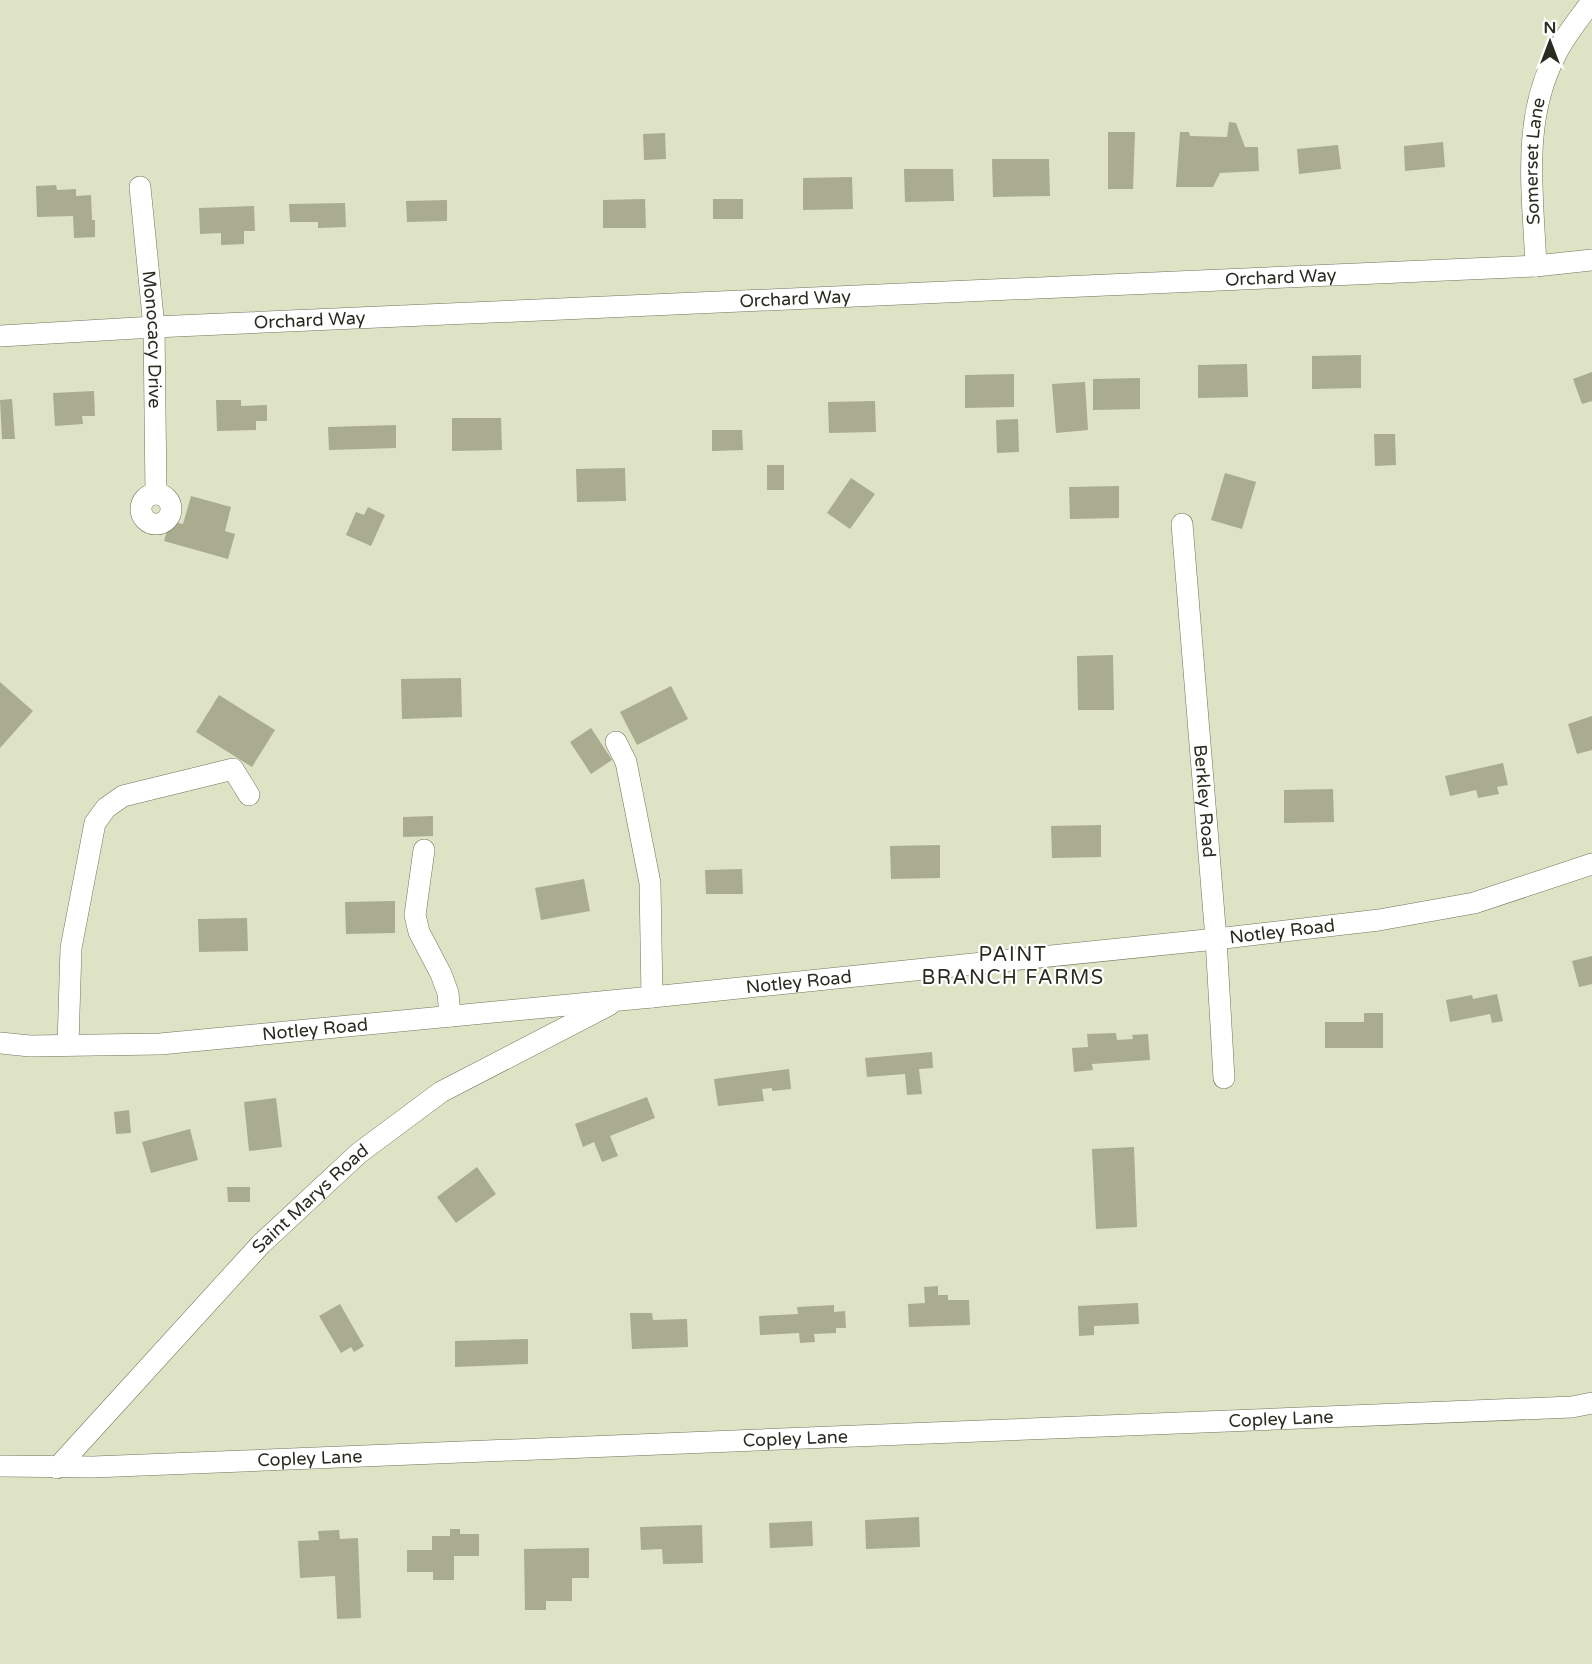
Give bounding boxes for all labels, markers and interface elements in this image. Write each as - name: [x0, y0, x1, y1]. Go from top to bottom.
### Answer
- north arrow: [1520, 12, 1580, 72]
- text: N: [1544, 18, 1556, 38]
- street label: Somerset Lane: [1521, 95, 1550, 226]
- street label: Orchard Way: [1224, 264, 1337, 291]
- street label: Monocacy Drive: [137, 269, 166, 408]
- street label: Orchard Way: [739, 285, 852, 312]
- street label: Orchard Way: [253, 307, 366, 334]
- street label: Berkley Road: [1189, 744, 1220, 859]
- street label: Notley Road: [1228, 914, 1336, 948]
- district label: PAINT BRANCH FARMS: [921, 943, 1105, 990]
- street label: Notley Road: [745, 966, 853, 998]
- street label: Notley Road: [261, 1013, 369, 1045]
- street label: Saint Marys Road: [247, 1139, 373, 1258]
- street label: Copley Lane: [1228, 1406, 1334, 1432]
- street label: Copley Lane: [742, 1425, 848, 1452]
- street label: Copley Lane: [257, 1445, 363, 1471]

